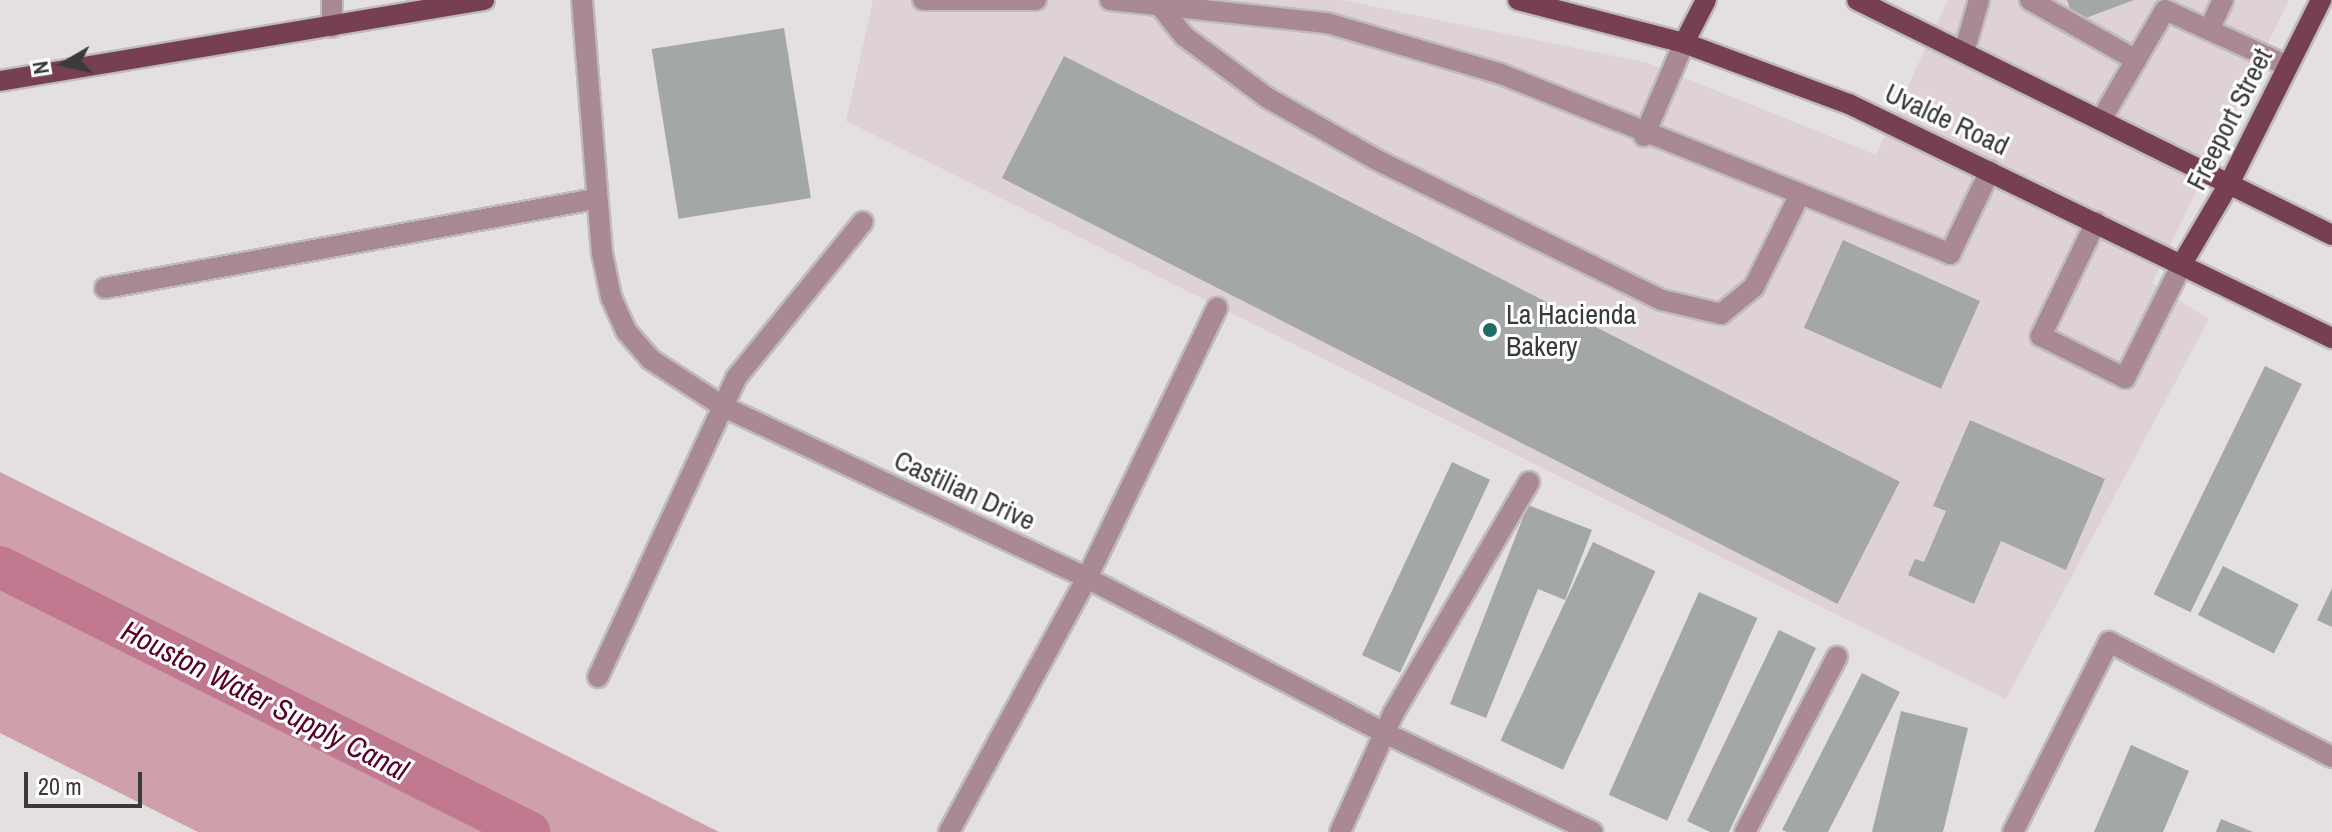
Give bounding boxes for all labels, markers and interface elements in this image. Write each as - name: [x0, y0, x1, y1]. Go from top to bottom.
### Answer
- north arrow: [24, 24, 104, 104]
- street label: Freeport Street: [2179, 43, 2279, 195]
- text: N: [24, 59, 56, 77]
- street label: Uvalde Road: [1880, 76, 2014, 162]
- place label: La Hacienda Bakery: [1506, 297, 1636, 363]
- marker: La Hacienda Bakery: [1481, 321, 1499, 339]
- street label: Castilian Drive: [889, 443, 1041, 537]
- water label: Houston Water Supply Canal: [116, 612, 414, 788]
- scale bar: [28, 756, 146, 806]
- text: 20 m: [38, 770, 82, 802]

